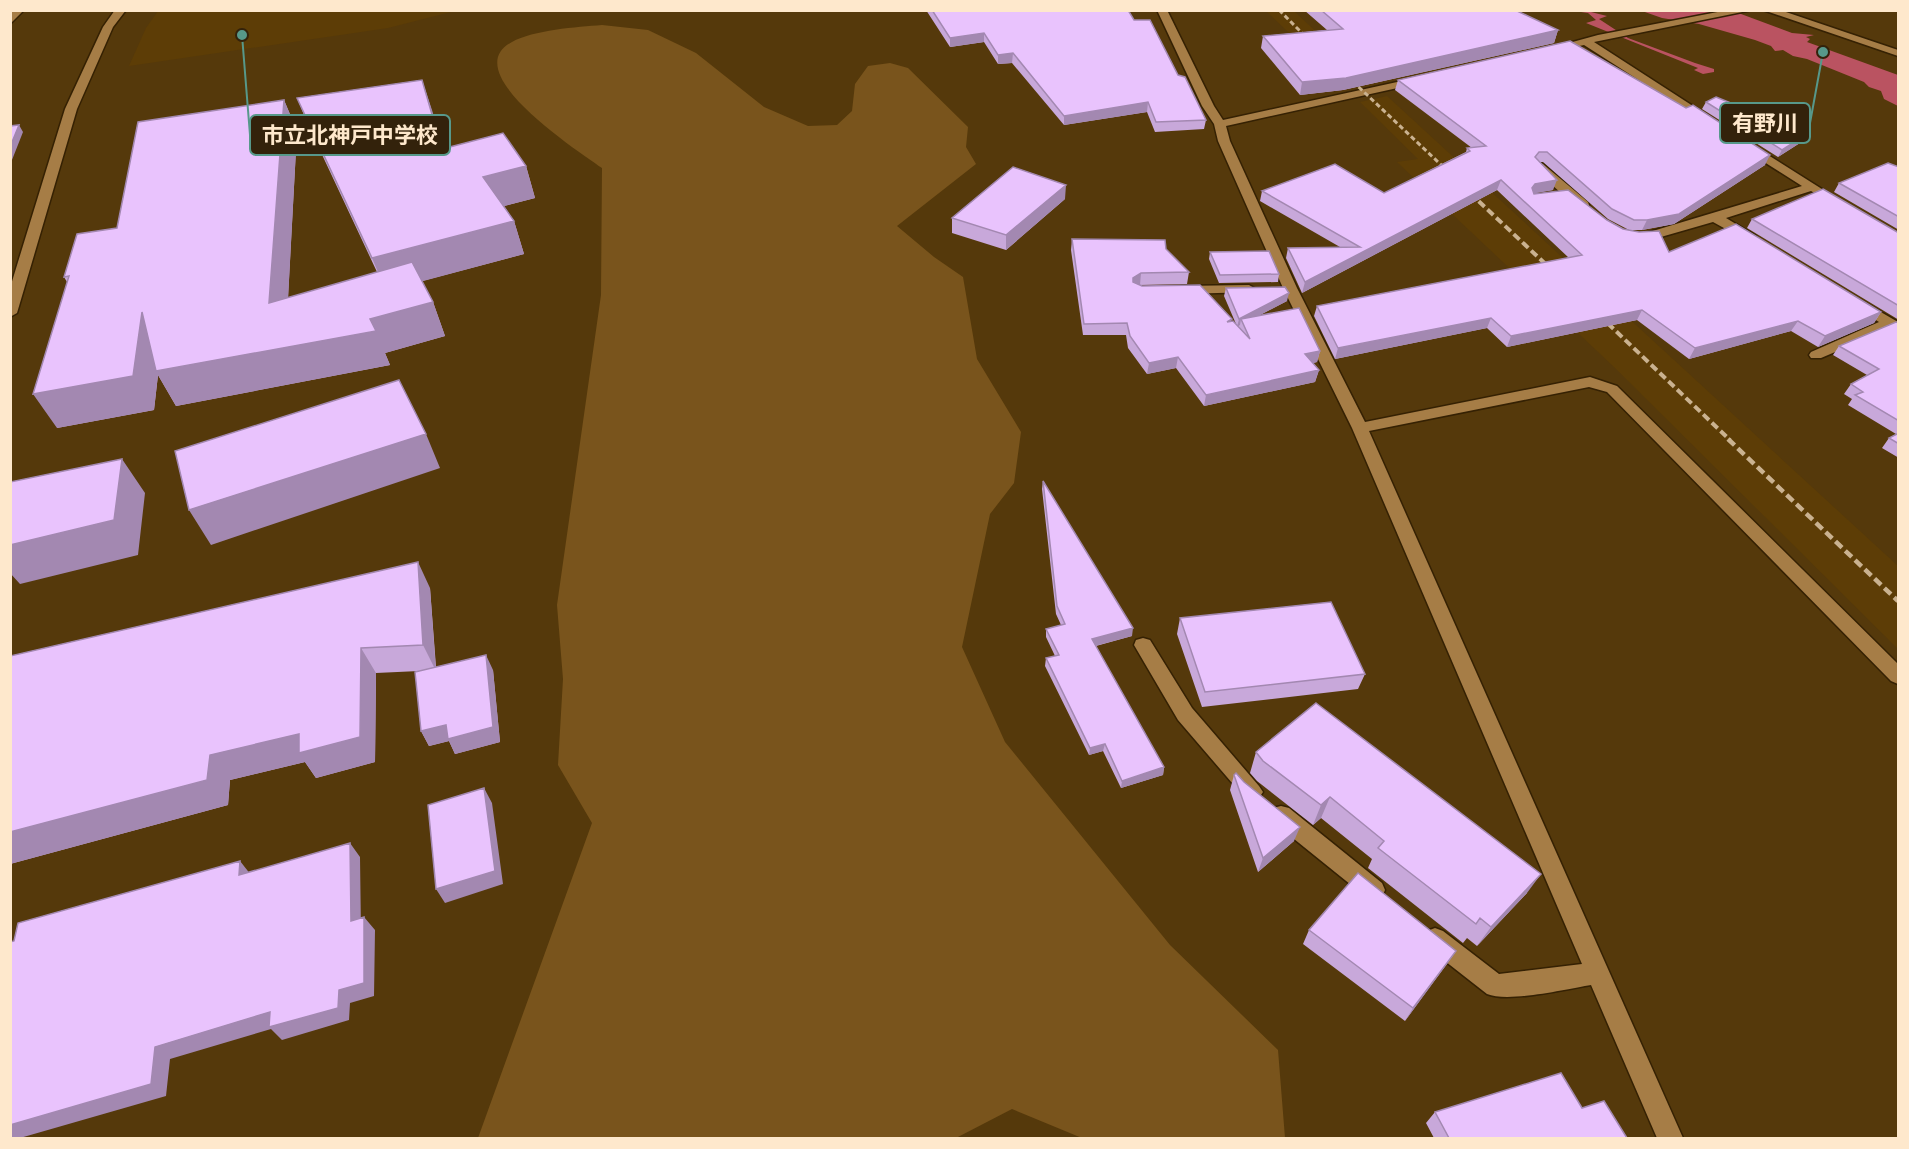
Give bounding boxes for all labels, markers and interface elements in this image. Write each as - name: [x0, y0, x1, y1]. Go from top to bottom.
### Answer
- callout: 有野川: [1720, 103, 1810, 143]
- text: 有野川: [1732, 109, 1798, 139]
- callout: 市立北神戸中学校: [250, 115, 450, 155]
- text: 市立北神戸中学校: [262, 121, 438, 151]

